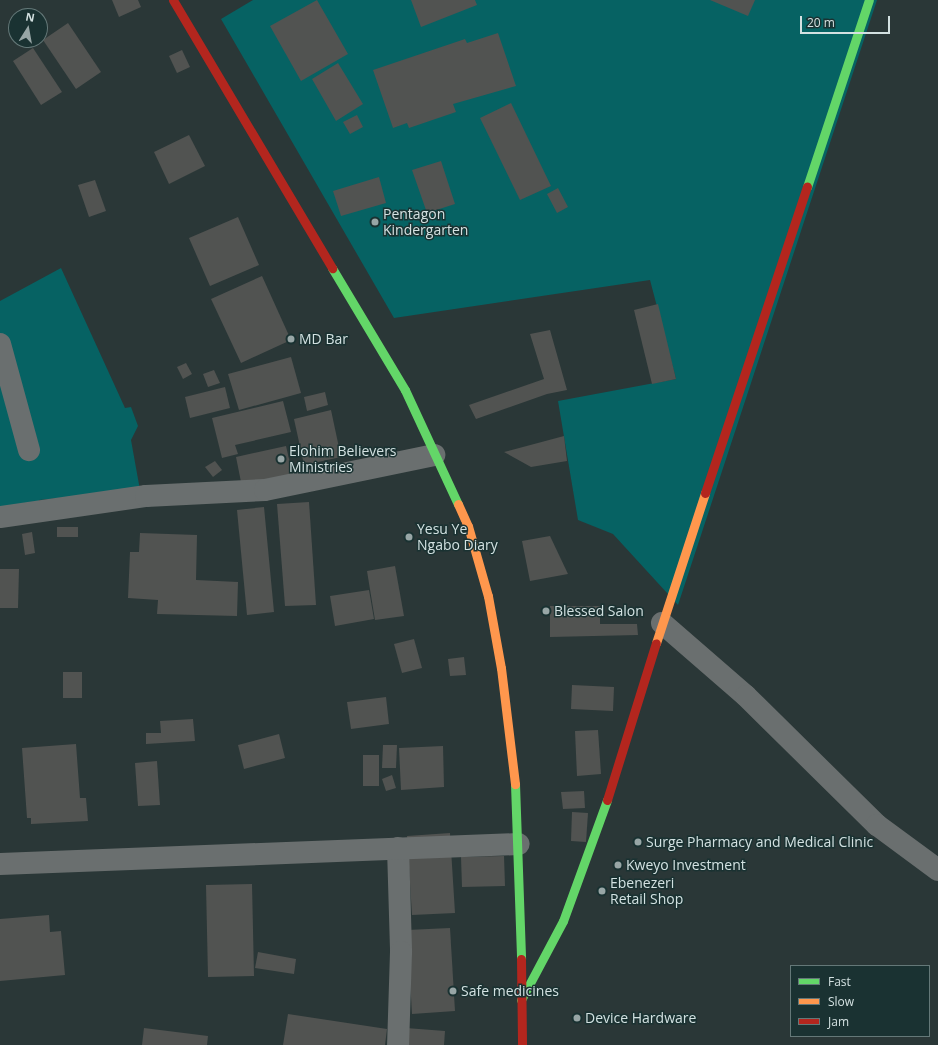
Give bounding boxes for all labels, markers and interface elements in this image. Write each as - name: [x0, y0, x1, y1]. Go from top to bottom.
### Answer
- north arrow: [8, 8, 48, 48]
- text: N: [24, 8, 36, 25]
- scale bar: [802, 8, 892, 34]
- text: 20 m: [807, 14, 835, 31]
- place label: Pentagon Kindergarten: [383, 206, 468, 238]
- marker: Pentagon Kindergarten: [370, 217, 380, 227]
- place label: MD Bar: [299, 331, 348, 347]
- marker: MD Bar: [286, 334, 296, 344]
- place label: Elohim Believers Ministries: [289, 443, 397, 476]
- marker: Elohim Believers Ministries: [276, 454, 286, 464]
- place label: Yesu Ye Ngabo Diary: [417, 521, 498, 554]
- marker: Yesu Ye Ngabo Diary: [404, 532, 414, 542]
- place label: Blessed Salon: [554, 603, 644, 619]
- marker: Blessed Salon: [541, 606, 551, 616]
- place label: Surge Pharmacy and Medical Clinic: [646, 834, 873, 850]
- marker: Surge Pharmacy and Medical Clinic: [633, 837, 643, 847]
- place label: Kweyo Investment: [626, 857, 746, 873]
- marker: Kweyo Investment: [613, 860, 623, 870]
- place label: Ebenezeri Retail Shop: [610, 875, 683, 908]
- marker: Ebenezeri Retail Shop: [597, 886, 607, 896]
- legend: [790, 965, 930, 1037]
- text: Fast: [828, 973, 851, 990]
- place label: Safe medicines: [461, 983, 559, 999]
- marker: Safe medicines: [448, 986, 458, 996]
- text: Slow: [828, 993, 854, 1010]
- place label: Device Hardware: [585, 1010, 696, 1026]
- marker: Device Hardware: [572, 1013, 582, 1023]
- text: Jam: [828, 1013, 849, 1030]

